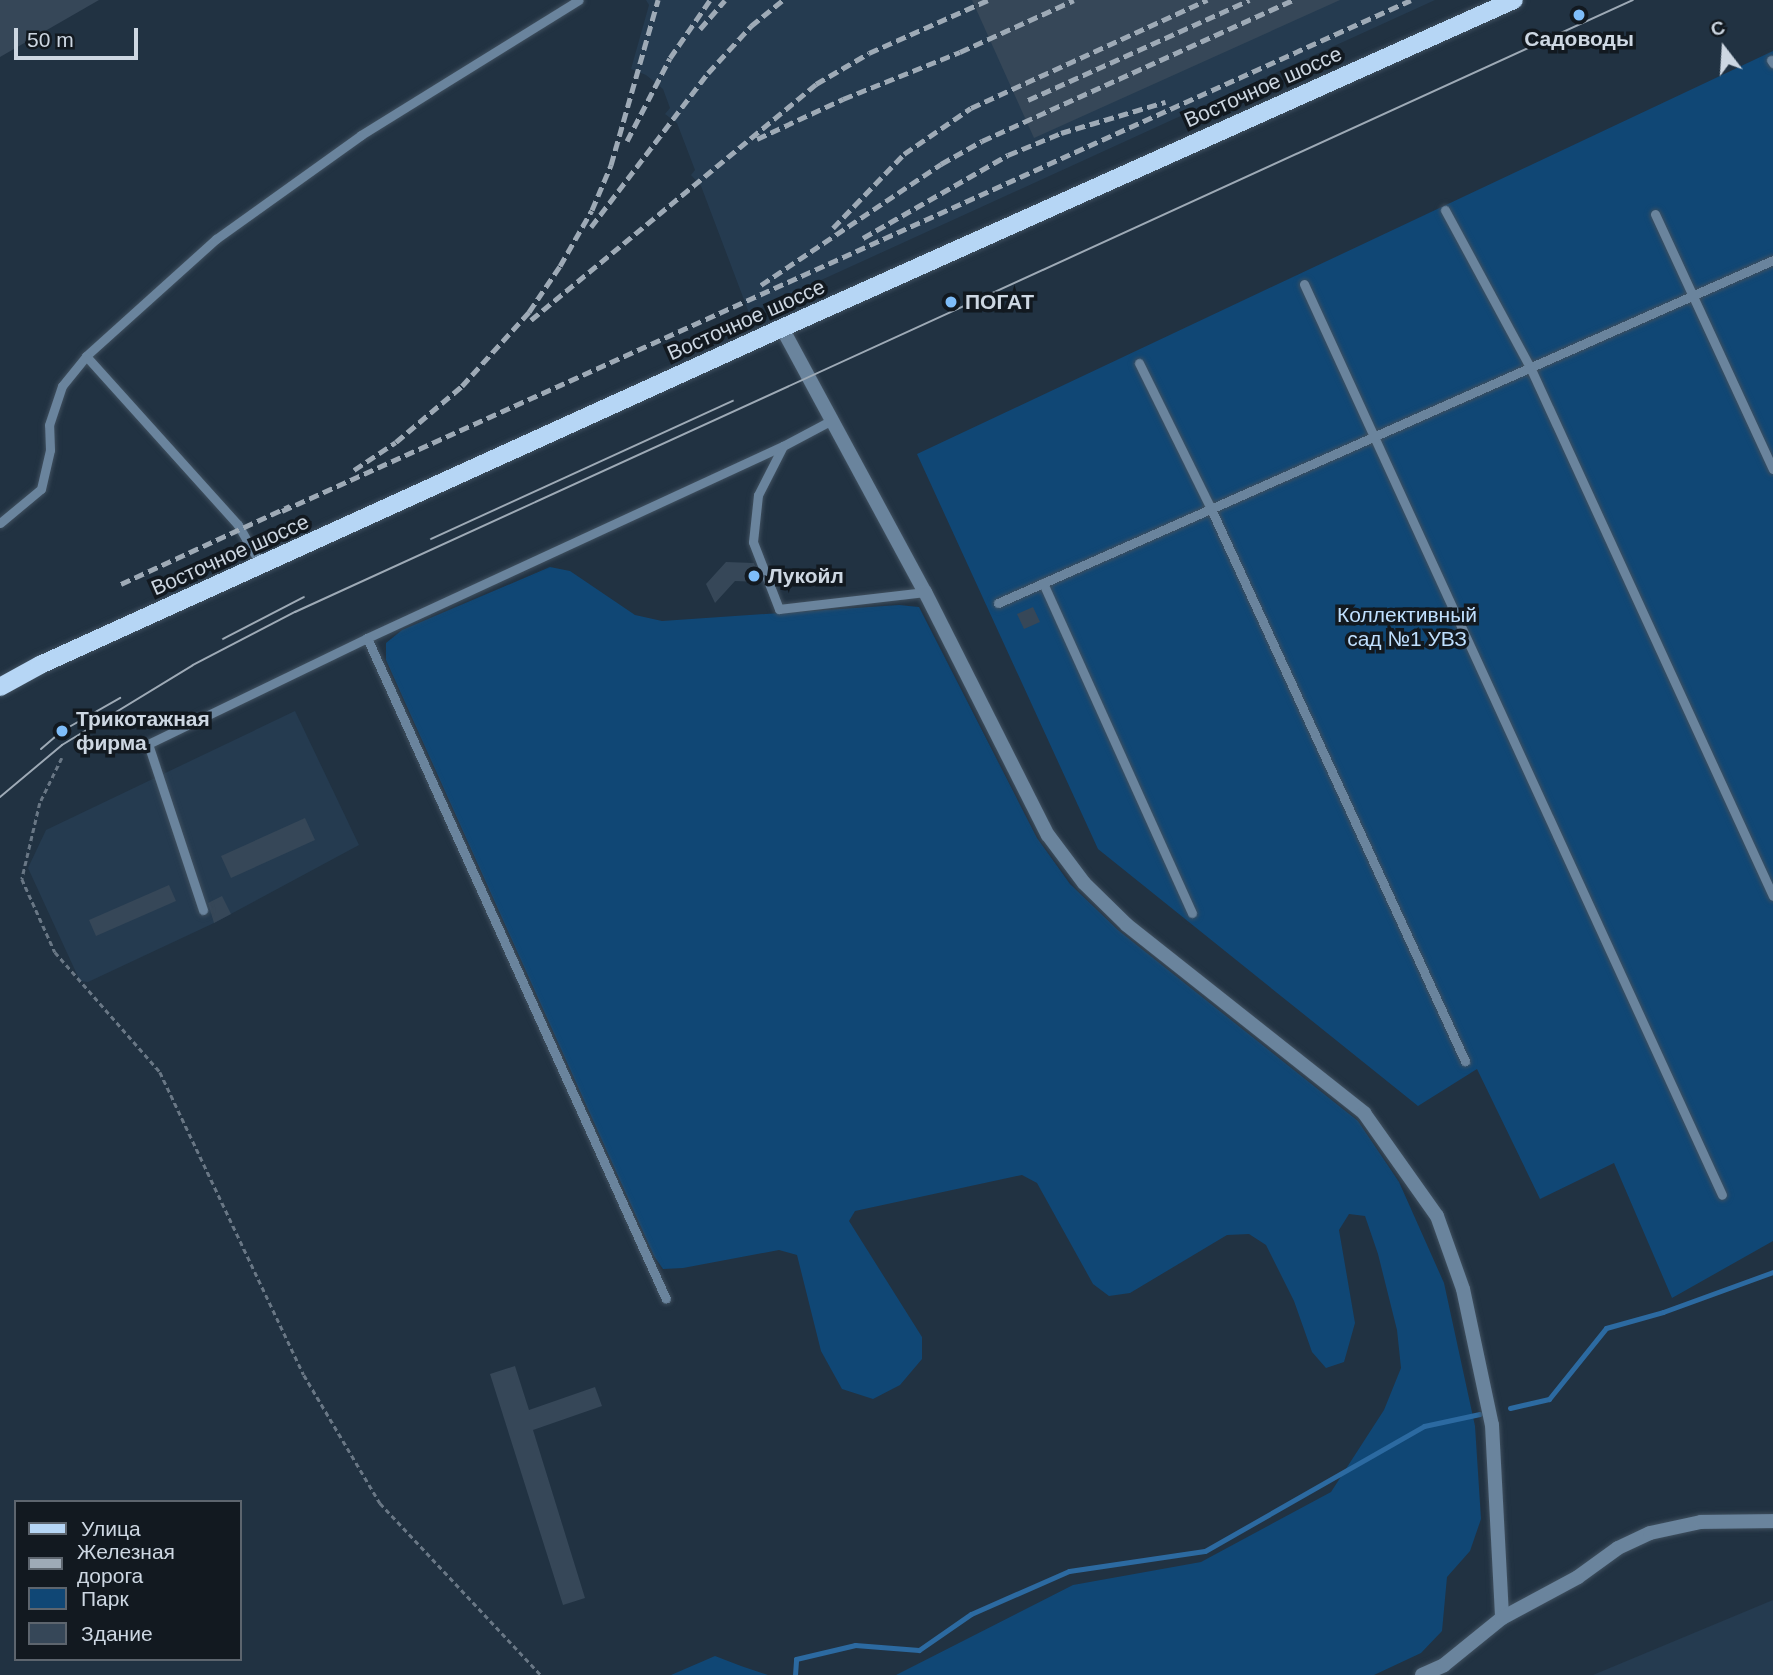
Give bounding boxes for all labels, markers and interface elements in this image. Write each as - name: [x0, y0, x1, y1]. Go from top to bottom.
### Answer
- marker: Садоводы: [1571, 7, 1587, 23]
- scale bar: [18, 14, 142, 58]
- north arrow: [1689, 14, 1759, 84]
- text: С: [1708, 16, 1727, 40]
- place label: Садоводы: [1524, 26, 1634, 52]
- text: 50 m: [27, 28, 74, 51]
- street label: Восточное шоссе: [1180, 41, 1346, 133]
- street label: Восточное шоссе: [663, 274, 829, 366]
- place label: ПОГАТ: [965, 289, 1034, 315]
- marker: ПОГАТ: [943, 294, 959, 310]
- street label: Восточное шоссе: [147, 509, 313, 601]
- place label: Лукойл: [768, 563, 844, 589]
- marker: Лукойл: [746, 568, 762, 584]
- park label: Коллективный сад №1 УВЗ: [1337, 602, 1477, 652]
- place label: Трикотажная фирма: [76, 706, 210, 756]
- marker: Трикотажная фирма: [54, 723, 70, 739]
- legend: [14, 1500, 242, 1661]
- text: Улица: [81, 1517, 141, 1540]
- text: Железная дорога: [77, 1540, 175, 1587]
- text: Парк: [81, 1587, 129, 1610]
- text: Здание: [81, 1622, 153, 1645]

